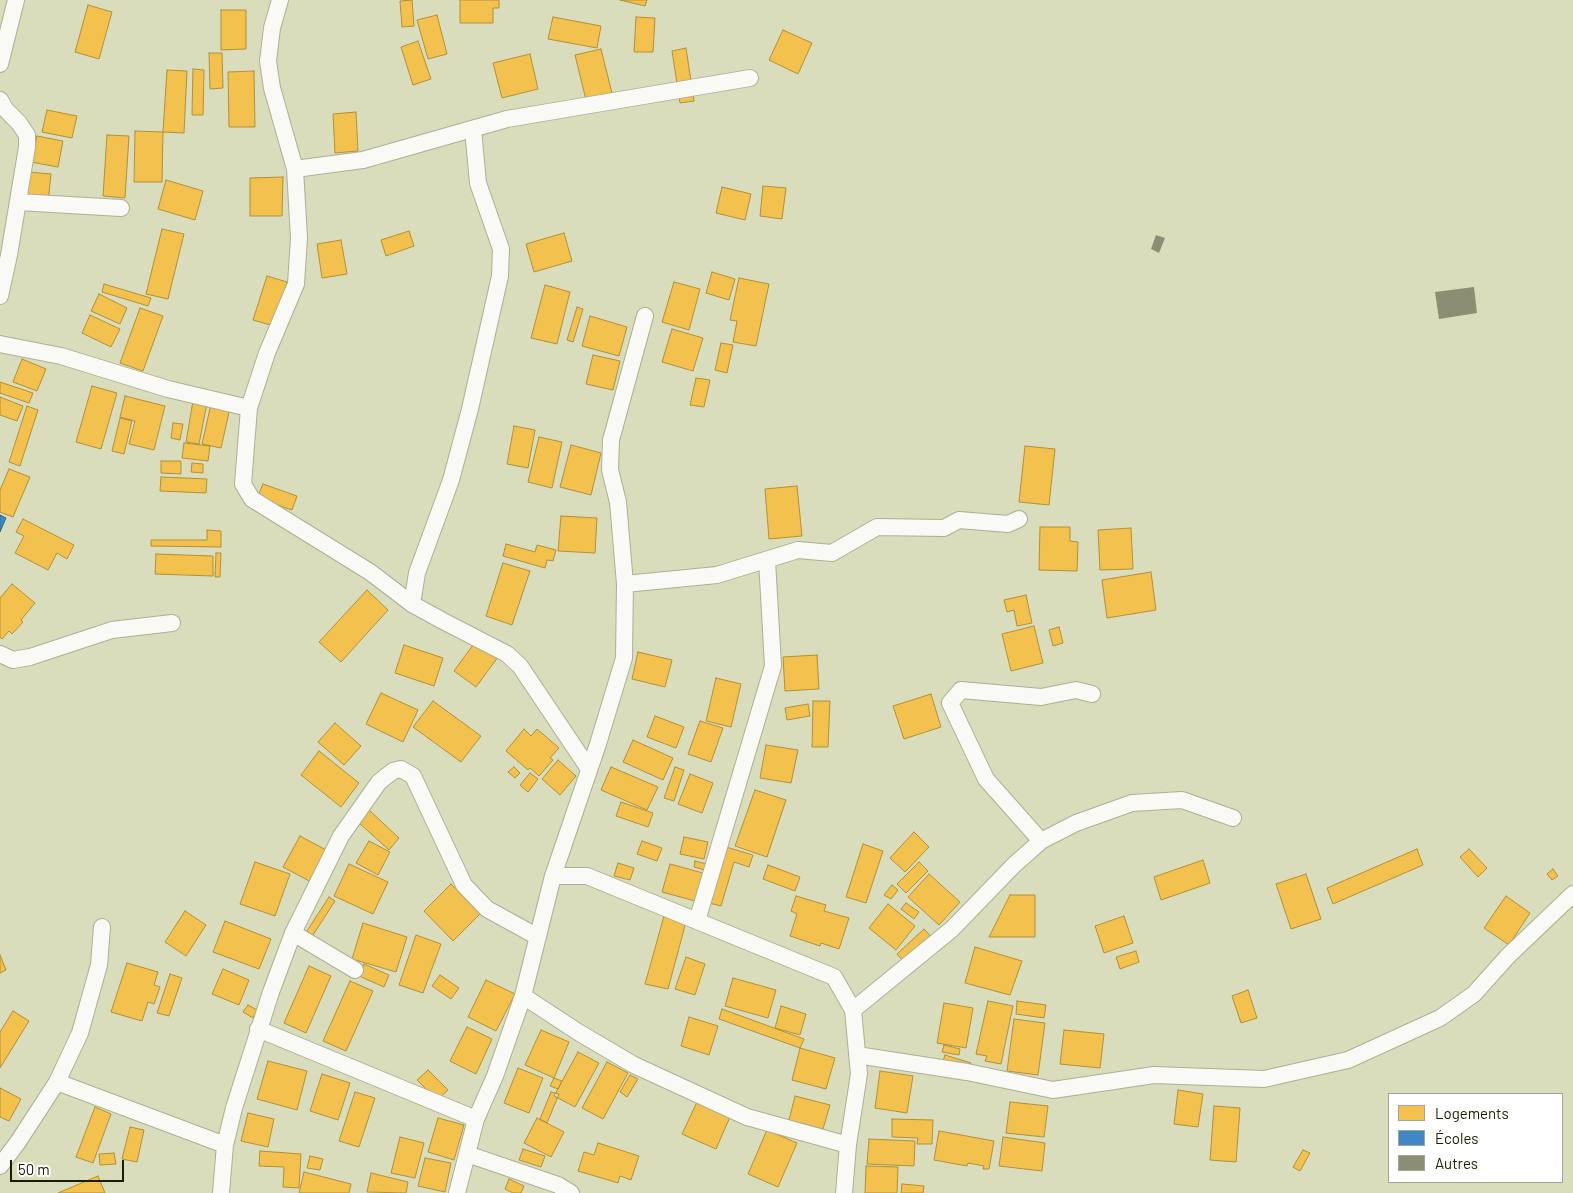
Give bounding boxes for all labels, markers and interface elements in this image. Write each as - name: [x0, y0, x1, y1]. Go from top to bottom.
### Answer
- legend: [1388, 1093, 1563, 1183]
- text: Logements: [1435, 1104, 1509, 1122]
- text: Écoles: [1435, 1129, 1479, 1147]
- scale bar: [12, 1150, 126, 1182]
- text: Autres: [1435, 1154, 1478, 1172]
- text: 50 m: [18, 1160, 50, 1178]

